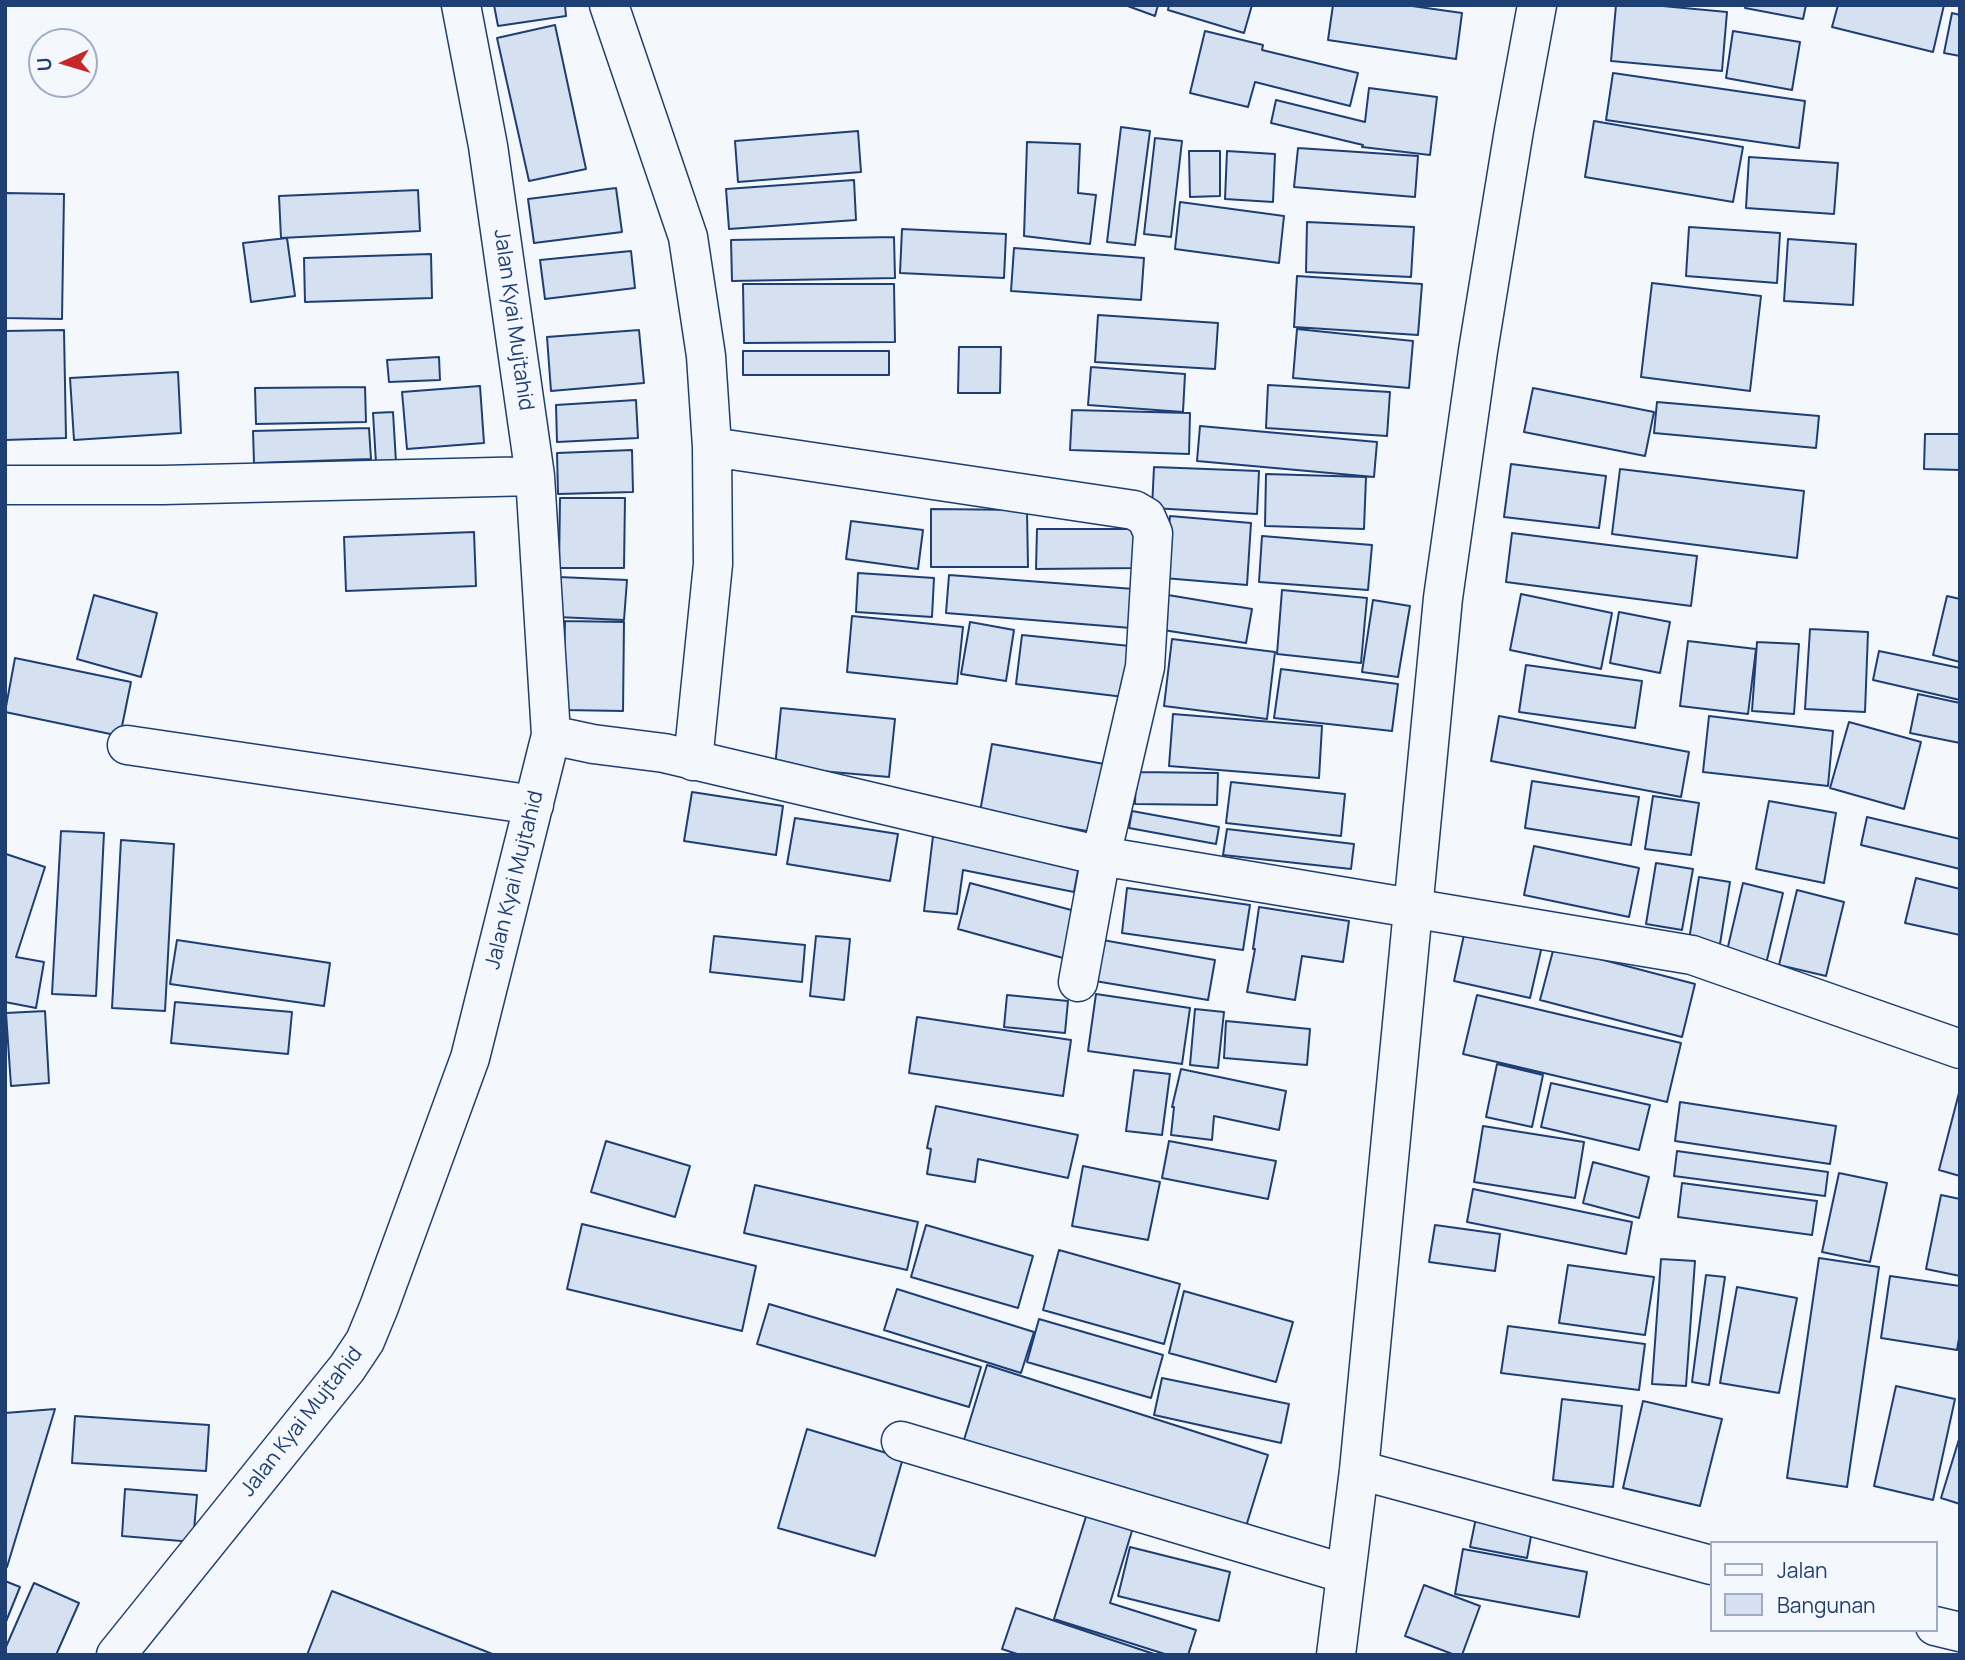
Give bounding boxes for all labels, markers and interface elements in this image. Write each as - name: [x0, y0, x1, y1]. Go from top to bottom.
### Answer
- north arrow: [28, 28, 98, 98]
- text: U: [31, 57, 57, 72]
- street label: Jalan Kyai Mujtahid: [488, 228, 538, 412]
- street label: Jalan Kyai Mujtahid: [481, 788, 549, 972]
- street label: Jalan Kyai Mujtahid: [236, 1342, 368, 1502]
- legend: [1710, 1541, 1937, 1632]
- text: Jalan: [1777, 1556, 1827, 1584]
- text: Bangunan: [1777, 1591, 1876, 1619]

